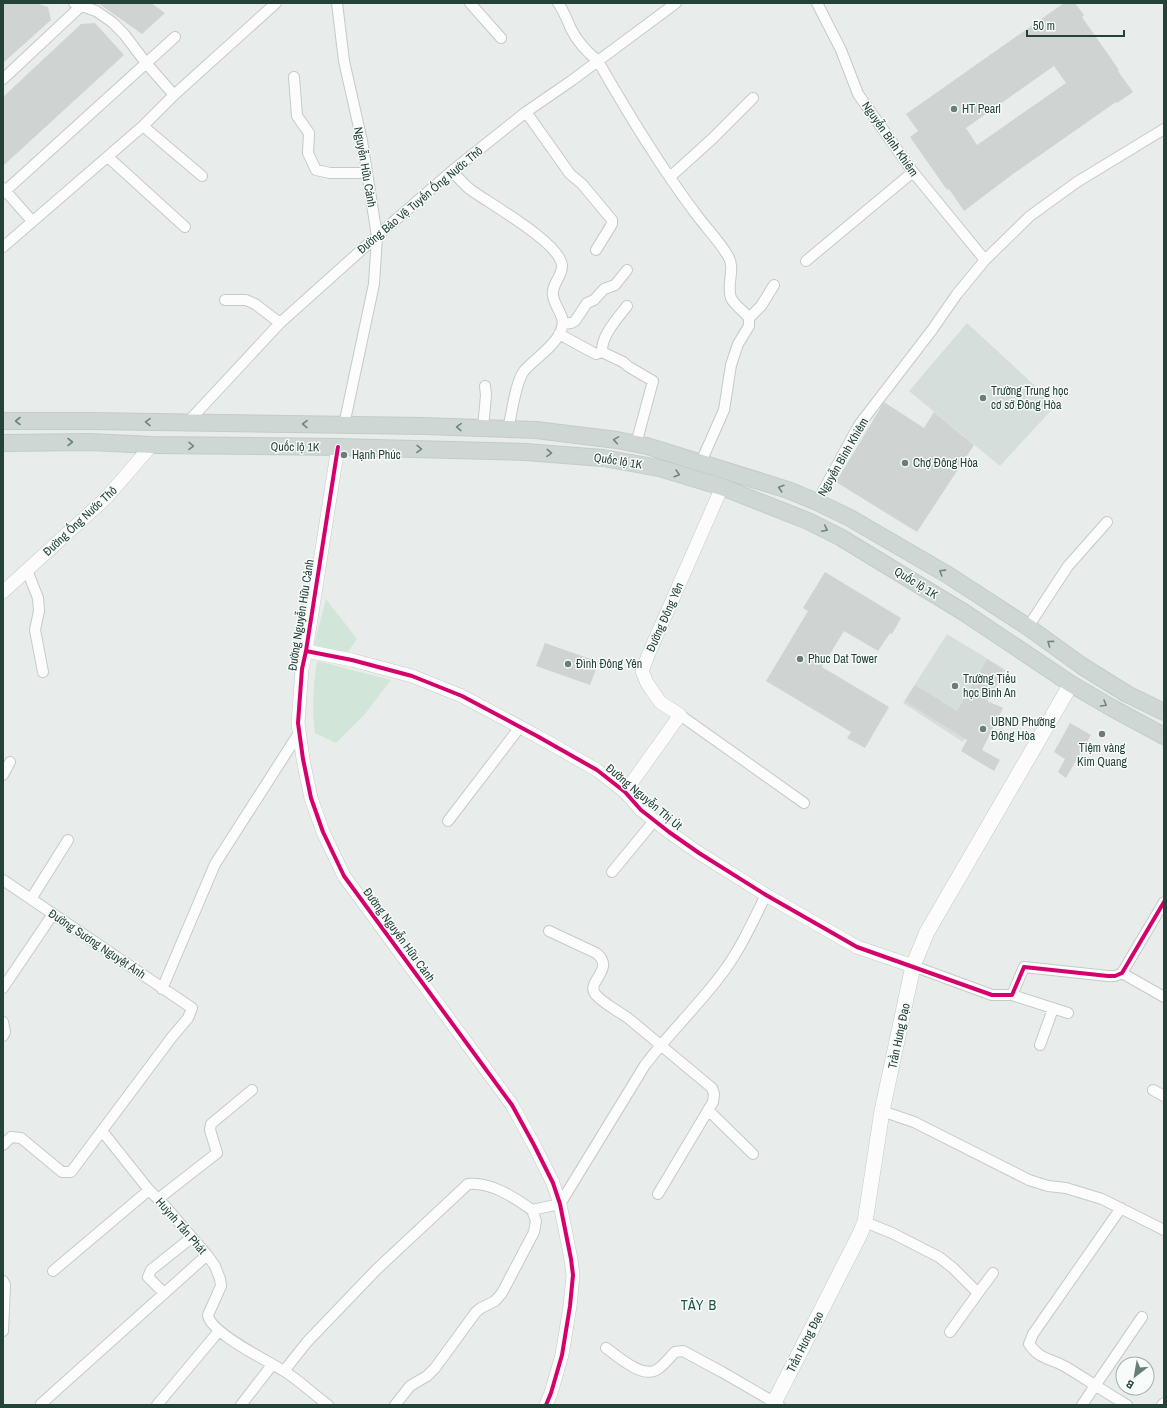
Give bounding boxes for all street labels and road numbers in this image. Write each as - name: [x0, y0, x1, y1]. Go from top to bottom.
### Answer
- street label: Nguyễn Bỉnh Khiêm: [858, 98, 922, 180]
- street label: Nguyễn Hữu Cảnh: [350, 126, 380, 208]
- street label: Đường Bảo Vệ Tuyến Ống Nước Thô: [353, 141, 486, 257]
- street label: Nguyễn Bỉnh Khiêm: [814, 415, 872, 499]
- street label: Quốc lộ 1K: [271, 439, 320, 455]
- street label: Quốc lộ 1K: [593, 449, 644, 473]
- street label: Đường Ống Nước Thô: [38, 481, 120, 559]
- street label: Đường Nguyễn Hữu Cảnh: [284, 558, 318, 672]
- street label: Quốc lộ 1K: [891, 563, 941, 603]
- street label: Đường Đông Yên: [643, 580, 687, 654]
- street label: Đường Nguyễn Thị Út: [602, 760, 686, 834]
- street label: Đường Nguyễn Hữu Cảnh: [359, 885, 439, 985]
- street label: Đường Sương Nguyệt Ánh: [45, 906, 149, 982]
- street label: Trần Hưng Đạo: [884, 1002, 914, 1070]
- street label: Huỳnh Tấn Phát: [152, 1194, 210, 1258]
- street label: Trần Hưng Đạo: [783, 1309, 827, 1375]

